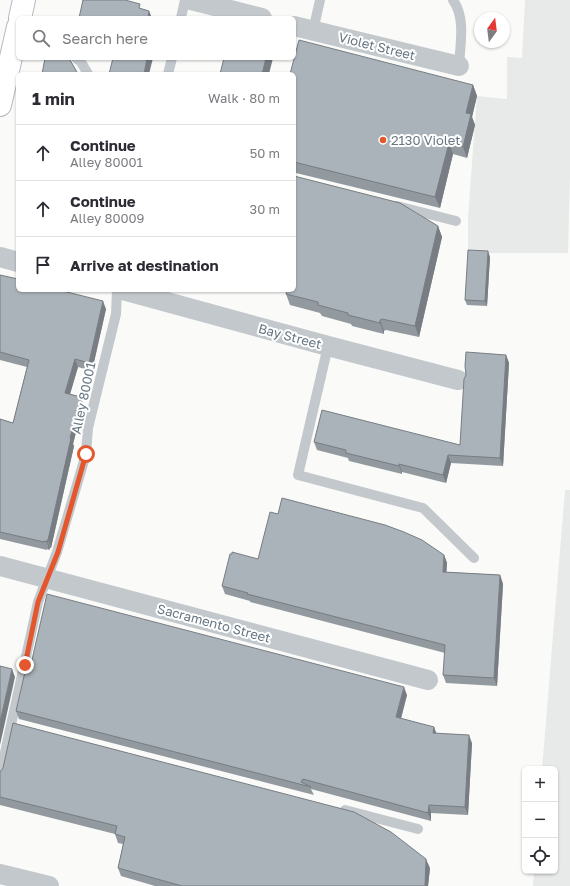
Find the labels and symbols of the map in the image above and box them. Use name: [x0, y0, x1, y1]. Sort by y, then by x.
north arrow: [474, 12, 510, 48]
street label: Violet Street: [337, 29, 417, 63]
place label: 2130 Violet: [391, 132, 461, 148]
marker: 2130 Violet: [378, 135, 388, 145]
street label: Bay Street: [257, 320, 323, 352]
street label: Alley 80001: [68, 361, 98, 435]
route start: [77, 445, 95, 463]
street label: Sacramento Street: [156, 600, 272, 646]
route end: [16, 656, 34, 674]

